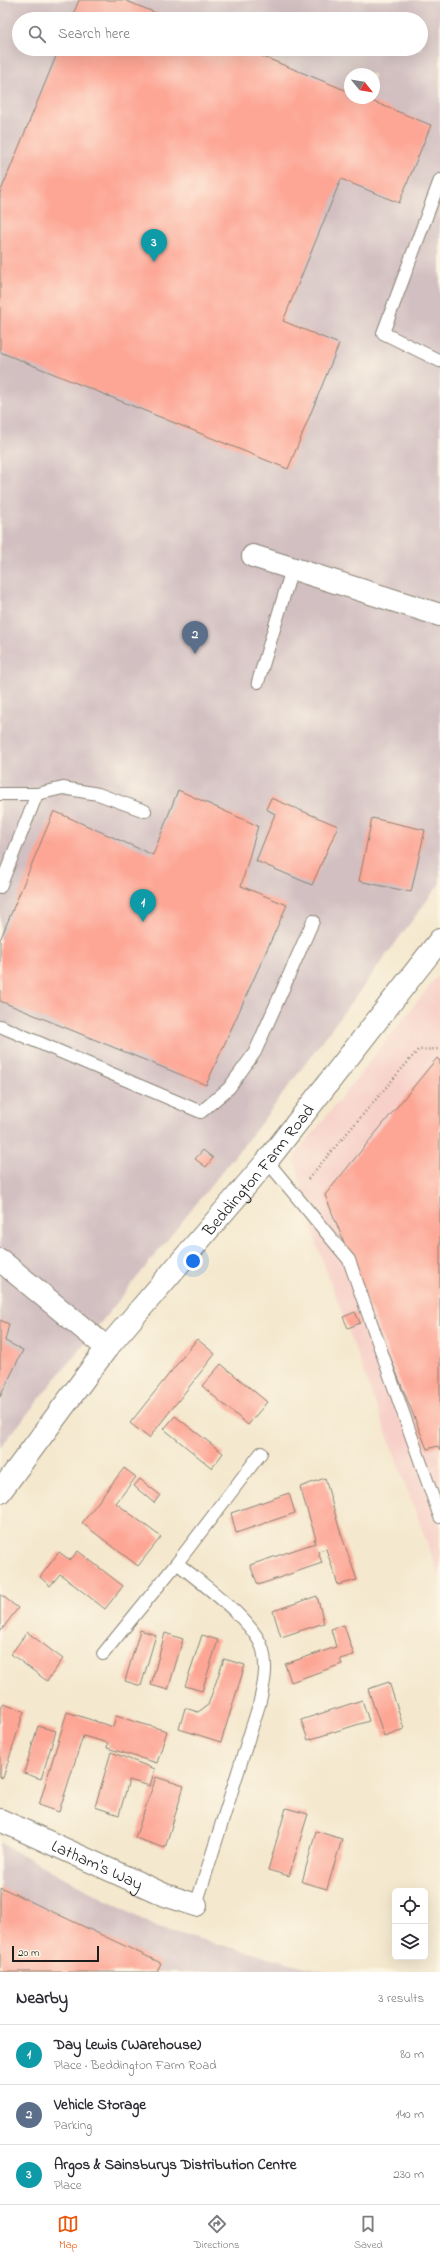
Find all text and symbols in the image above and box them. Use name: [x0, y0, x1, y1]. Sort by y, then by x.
search box: [12, 12, 428, 56]
icon: search: [26, 23, 48, 45]
text: Search here: [58, 23, 130, 45]
north arrow: [344, 68, 380, 104]
pin: 3: [141, 229, 167, 262]
pin: 2: [182, 621, 208, 654]
pin: 1: [130, 889, 156, 922]
street label: Beddington Farm Road: [196, 1099, 321, 1243]
your location: [183, 1251, 203, 1271]
street label: Latham's Way: [47, 1834, 147, 1898]
map controls: [392, 1888, 428, 1960]
button: locate: [392, 1888, 428, 1924]
button: layers: [392, 1924, 428, 1960]
scale bar: [12, 1944, 99, 1963]
text: 20 m: [18, 1945, 40, 1961]
text: Nearby: [16, 1986, 68, 2011]
text: 3 results: [378, 1989, 424, 2008]
text: Day Lewis (Warehouse): [54, 2034, 201, 2056]
text: 1: [27, 2045, 31, 2064]
text: 80 m: [400, 2045, 424, 2064]
text: Place · Beddington Farm Road: [54, 2056, 216, 2075]
text: Vehicle Storage: [54, 2094, 146, 2116]
text: 2: [26, 2105, 32, 2124]
text: 140 m: [396, 2105, 424, 2124]
text: Parking: [54, 2116, 92, 2135]
text: Argos & Sainsburys Distribution Centre: [54, 2154, 296, 2176]
text: 3: [26, 2165, 32, 2184]
text: 230 m: [393, 2165, 424, 2184]
text: Place: [54, 2176, 82, 2195]
tab: Map: [57, 2213, 79, 2253]
tab: Directions: [194, 2213, 240, 2253]
tab: Saved: [354, 2213, 383, 2253]

